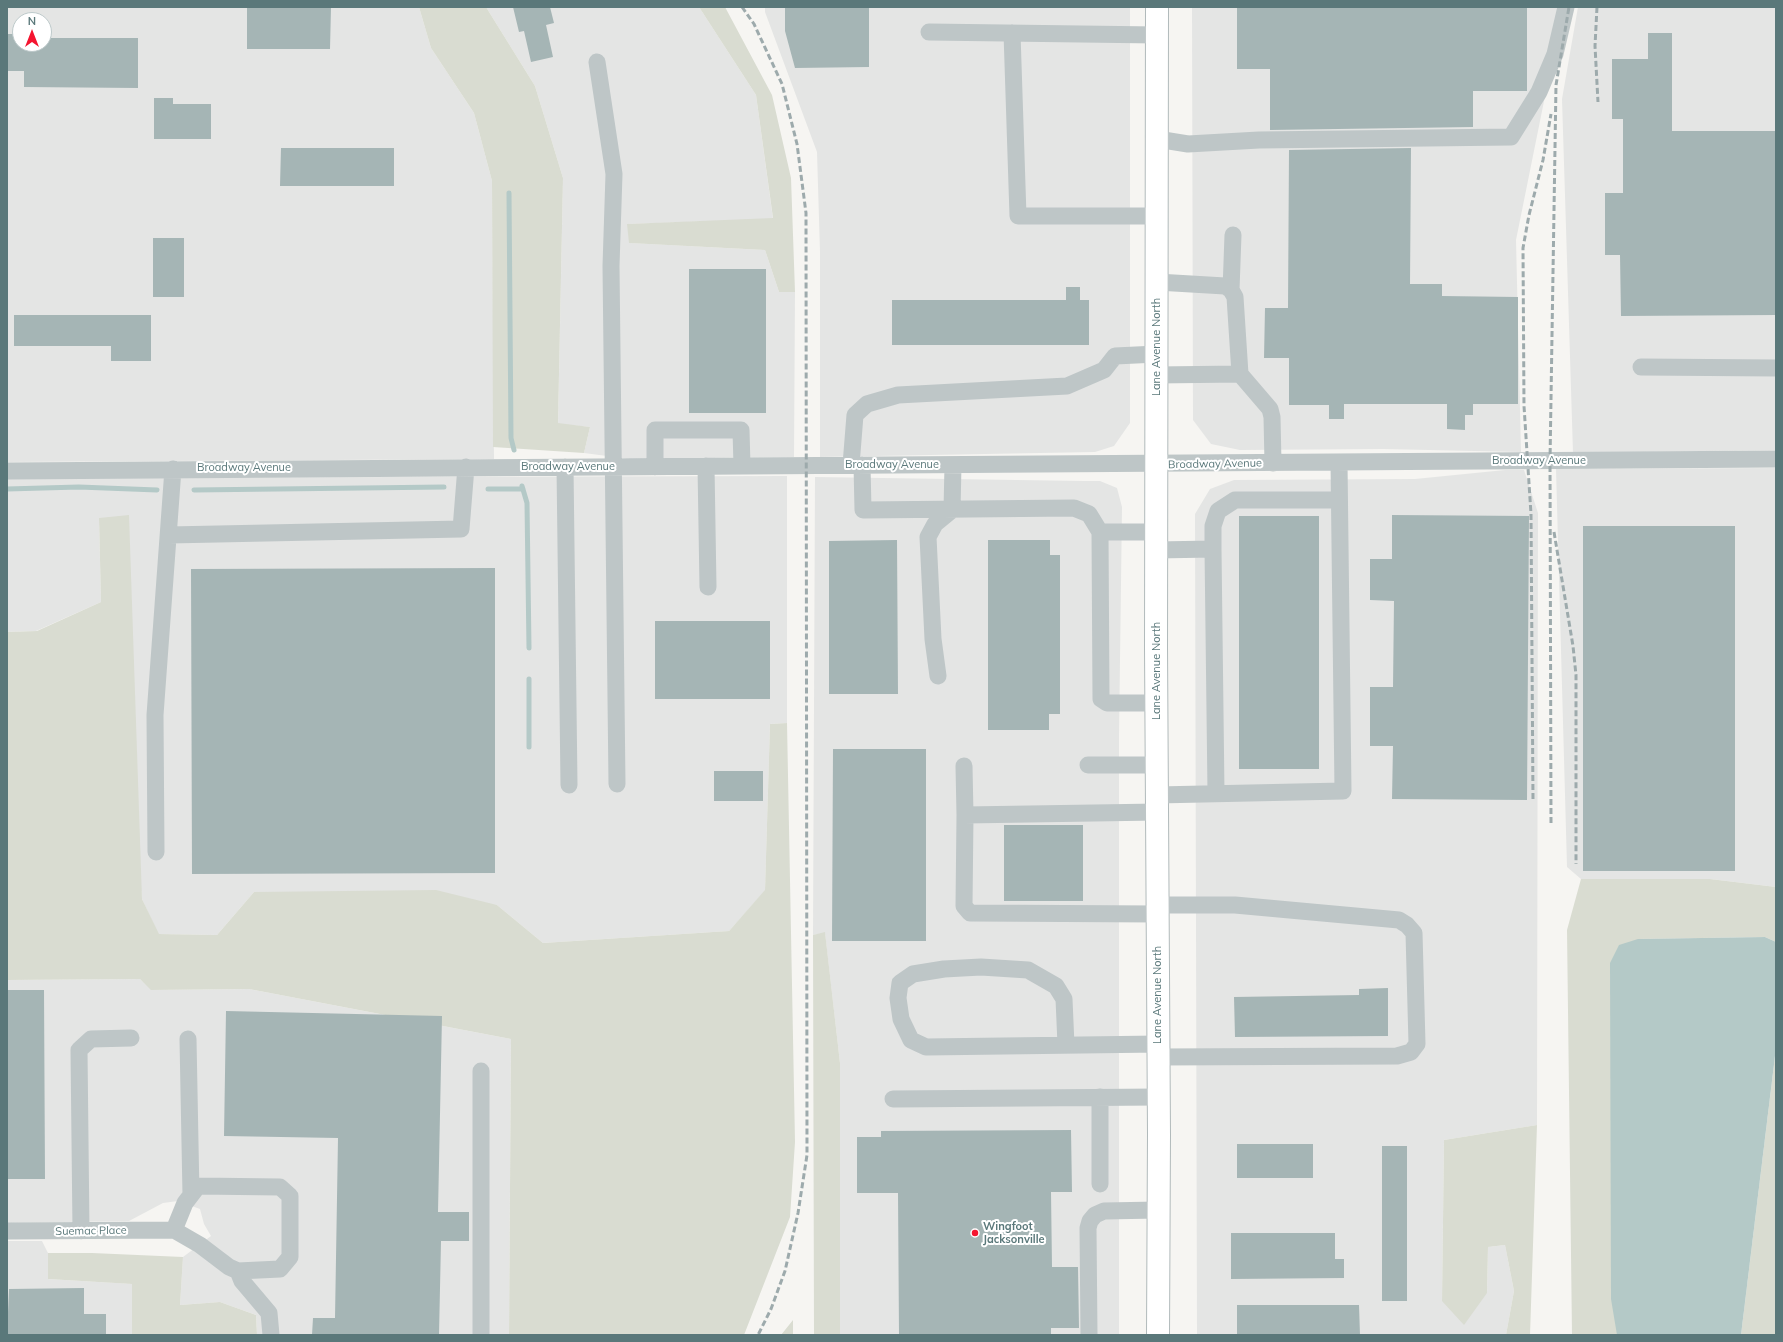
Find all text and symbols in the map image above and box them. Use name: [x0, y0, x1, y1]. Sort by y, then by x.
north arrow: [12, 12, 52, 52]
text: N: [28, 14, 36, 28]
street label: Lane Avenue North: [1150, 298, 1164, 396]
street label: Broadway Avenue: [1492, 454, 1586, 468]
street label: Broadway Avenue: [1168, 457, 1262, 471]
street label: Broadway Avenue: [845, 458, 939, 472]
street label: Broadway Avenue: [521, 460, 615, 474]
street label: Broadway Avenue: [197, 461, 291, 475]
street label: Lane Avenue North: [1150, 622, 1164, 720]
street label: Lane Avenue North: [1151, 946, 1165, 1044]
place label: Wingfoot Jacksonville: [983, 1220, 1045, 1246]
street label: Suemac Place: [55, 1224, 127, 1238]
marker: Wingfoot Jacksonville: [970, 1228, 980, 1238]

